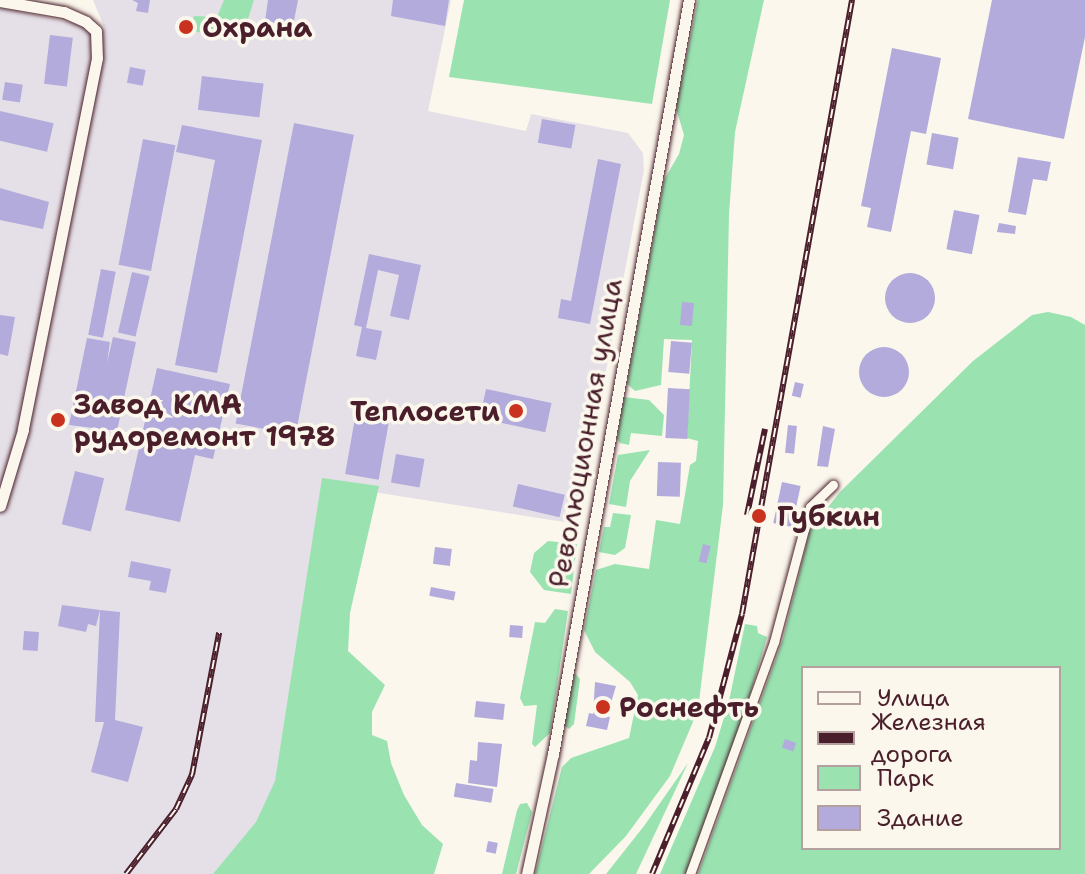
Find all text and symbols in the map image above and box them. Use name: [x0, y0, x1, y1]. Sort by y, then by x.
place label: Охрана: [202, 10, 312, 44]
marker: Охрана: [177, 18, 195, 36]
street label: Революционная улица: [541, 276, 629, 590]
place label: Завод КМА рудоремонт 1978: [74, 387, 335, 453]
place label: Теплосети: [350, 394, 500, 428]
marker: Теплосети: [507, 402, 525, 420]
marker: Завод КМА рудоремонт 1978: [49, 411, 67, 429]
place label: Губкин: [777, 499, 880, 533]
marker: Губкин: [748, 505, 770, 527]
legend: [801, 666, 1061, 850]
text: Улица: [877, 682, 950, 714]
place label: Роснефть: [619, 690, 759, 724]
marker: Роснефть: [594, 698, 612, 716]
text: Железная дорога: [871, 706, 986, 770]
text: Парк: [877, 762, 934, 794]
text: Здание: [877, 802, 964, 834]

